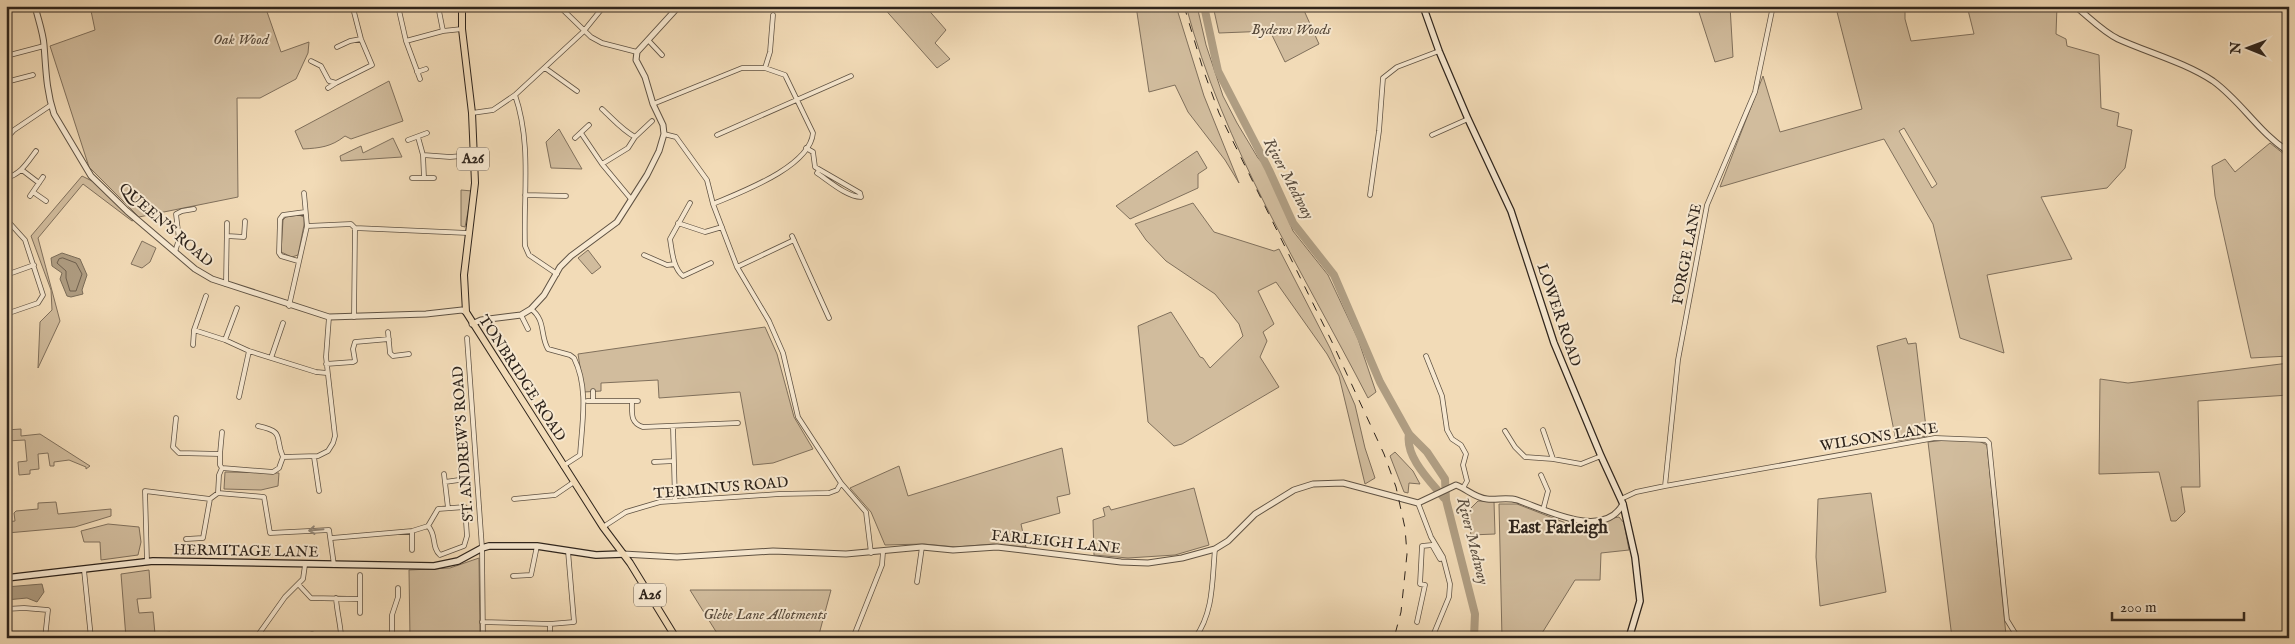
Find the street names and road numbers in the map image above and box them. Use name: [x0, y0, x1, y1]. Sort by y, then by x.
road number: A26: [457, 148, 489, 170]
street label: QUEEN'S ROAD: [115, 179, 217, 271]
street label: FORGE LANE: [1668, 202, 1706, 306]
street label: LOWER ROAD: [1532, 261, 1586, 369]
street label: TONBRIDGE ROAD: [474, 311, 570, 445]
street label: ST. ANDREW'S ROAD: [448, 365, 478, 523]
street label: WILSONS LANE: [1819, 418, 1939, 456]
street label: TERMINUS ROAD: [653, 473, 789, 503]
street label: FARLEIGH LANE: [990, 526, 1122, 558]
street label: HERMITAGE LANE: [173, 540, 319, 562]
road number: A26: [634, 584, 666, 606]

